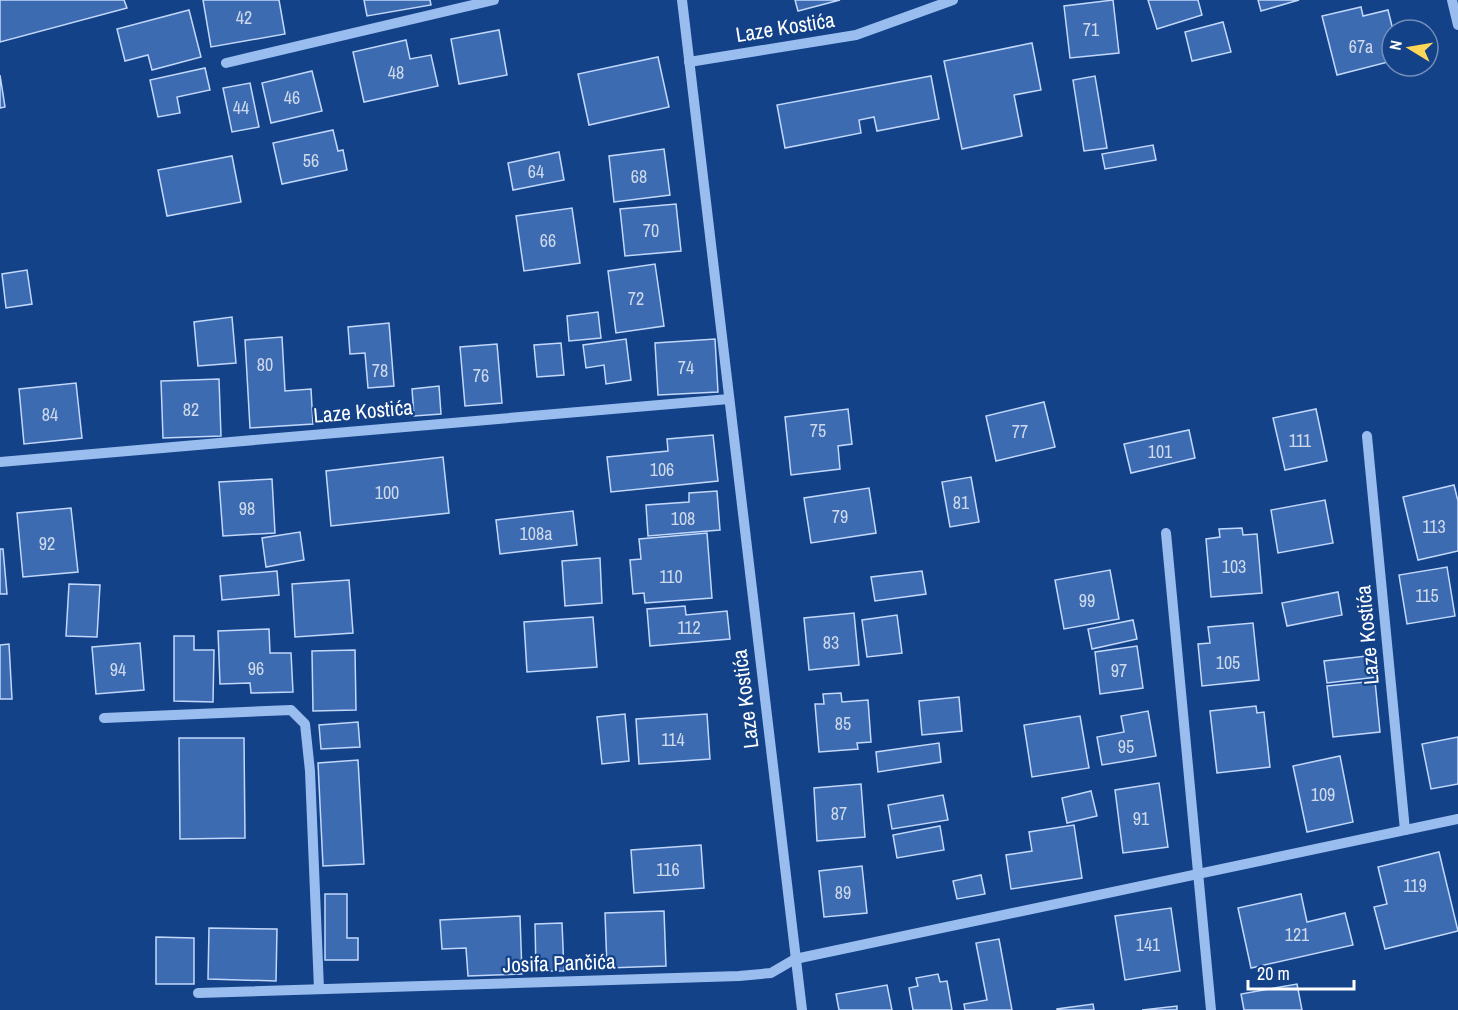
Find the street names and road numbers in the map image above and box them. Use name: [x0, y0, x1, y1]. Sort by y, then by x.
street label: Laze Kostića: [734, 5, 837, 49]
street label: Laze Kostića: [312, 392, 414, 430]
street label: Laze Kostića: [1348, 584, 1386, 686]
street label: Laze Kostića: [724, 647, 765, 750]
street label: Josifa Pančića: [502, 947, 616, 979]

